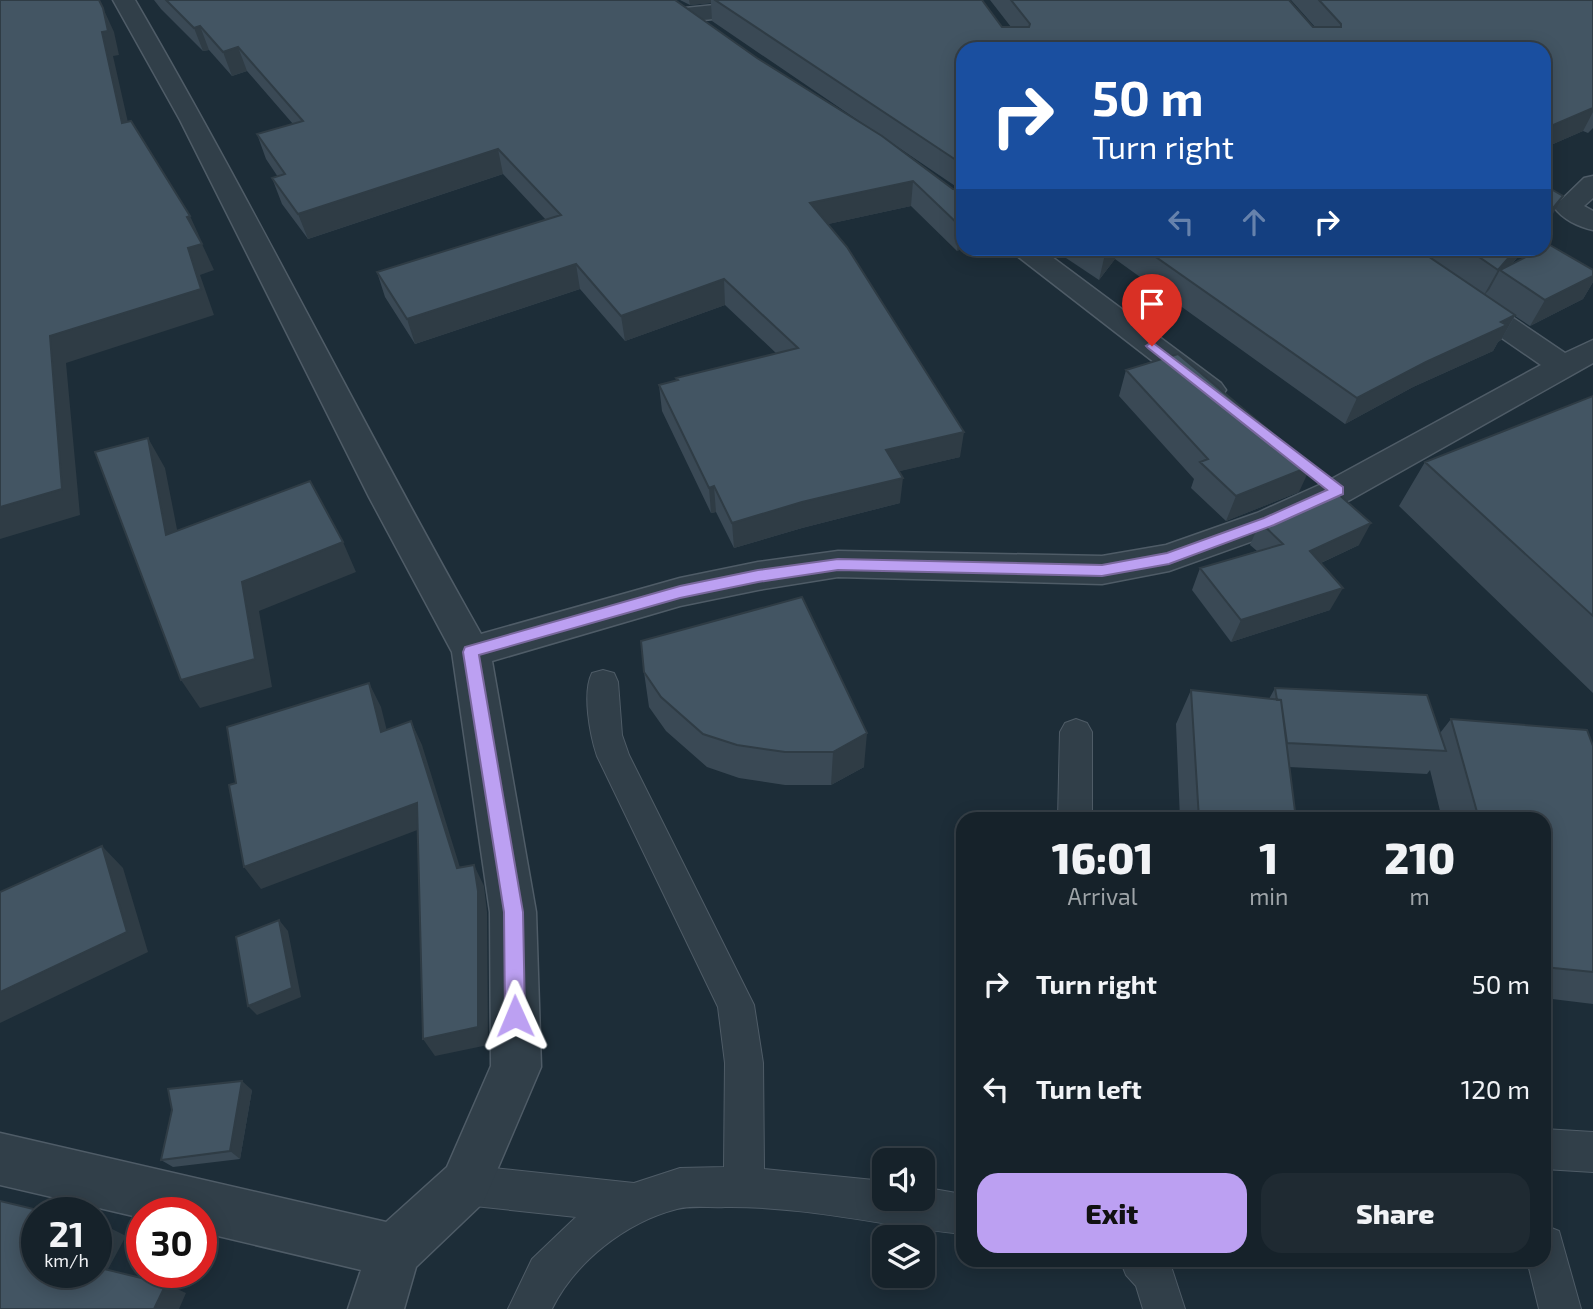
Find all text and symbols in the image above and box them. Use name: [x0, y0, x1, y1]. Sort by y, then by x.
text: 50 m: [1092, 67, 1204, 126]
icon: right: [977, 70, 1068, 161]
text: Turn right: [1092, 127, 1234, 165]
icon: left: [1162, 203, 1200, 241]
icon: ahead: [1235, 203, 1273, 241]
icon: right: [1308, 203, 1346, 241]
pin: [1122, 274, 1182, 346]
icon: arrive: [1133, 285, 1171, 323]
text: 16:01: [1052, 832, 1153, 882]
text: 1: [1259, 832, 1278, 882]
text: 210: [1384, 832, 1455, 882]
text: Arrival: [1068, 882, 1138, 910]
text: min: [1249, 882, 1288, 910]
text: m: [1410, 882, 1430, 910]
icon: right: [977, 965, 1015, 1003]
text: Turn right: [1036, 968, 1157, 999]
text: 50 m: [1472, 968, 1530, 999]
position arrow: [478, 979, 552, 1053]
icon: left: [977, 1070, 1015, 1108]
text: Turn left: [1036, 1073, 1142, 1104]
text: 120 m: [1461, 1073, 1530, 1104]
map controls: [872, 1148, 935, 1288]
button: sound: [872, 1148, 935, 1211]
button: Exit: [977, 1173, 1247, 1253]
button: Share: [1261, 1173, 1530, 1253]
speed limit sign: 30: [126, 1197, 217, 1288]
text: 21: [49, 1212, 84, 1254]
button: layers: [872, 1225, 935, 1288]
text: km/h: [44, 1249, 89, 1271]

